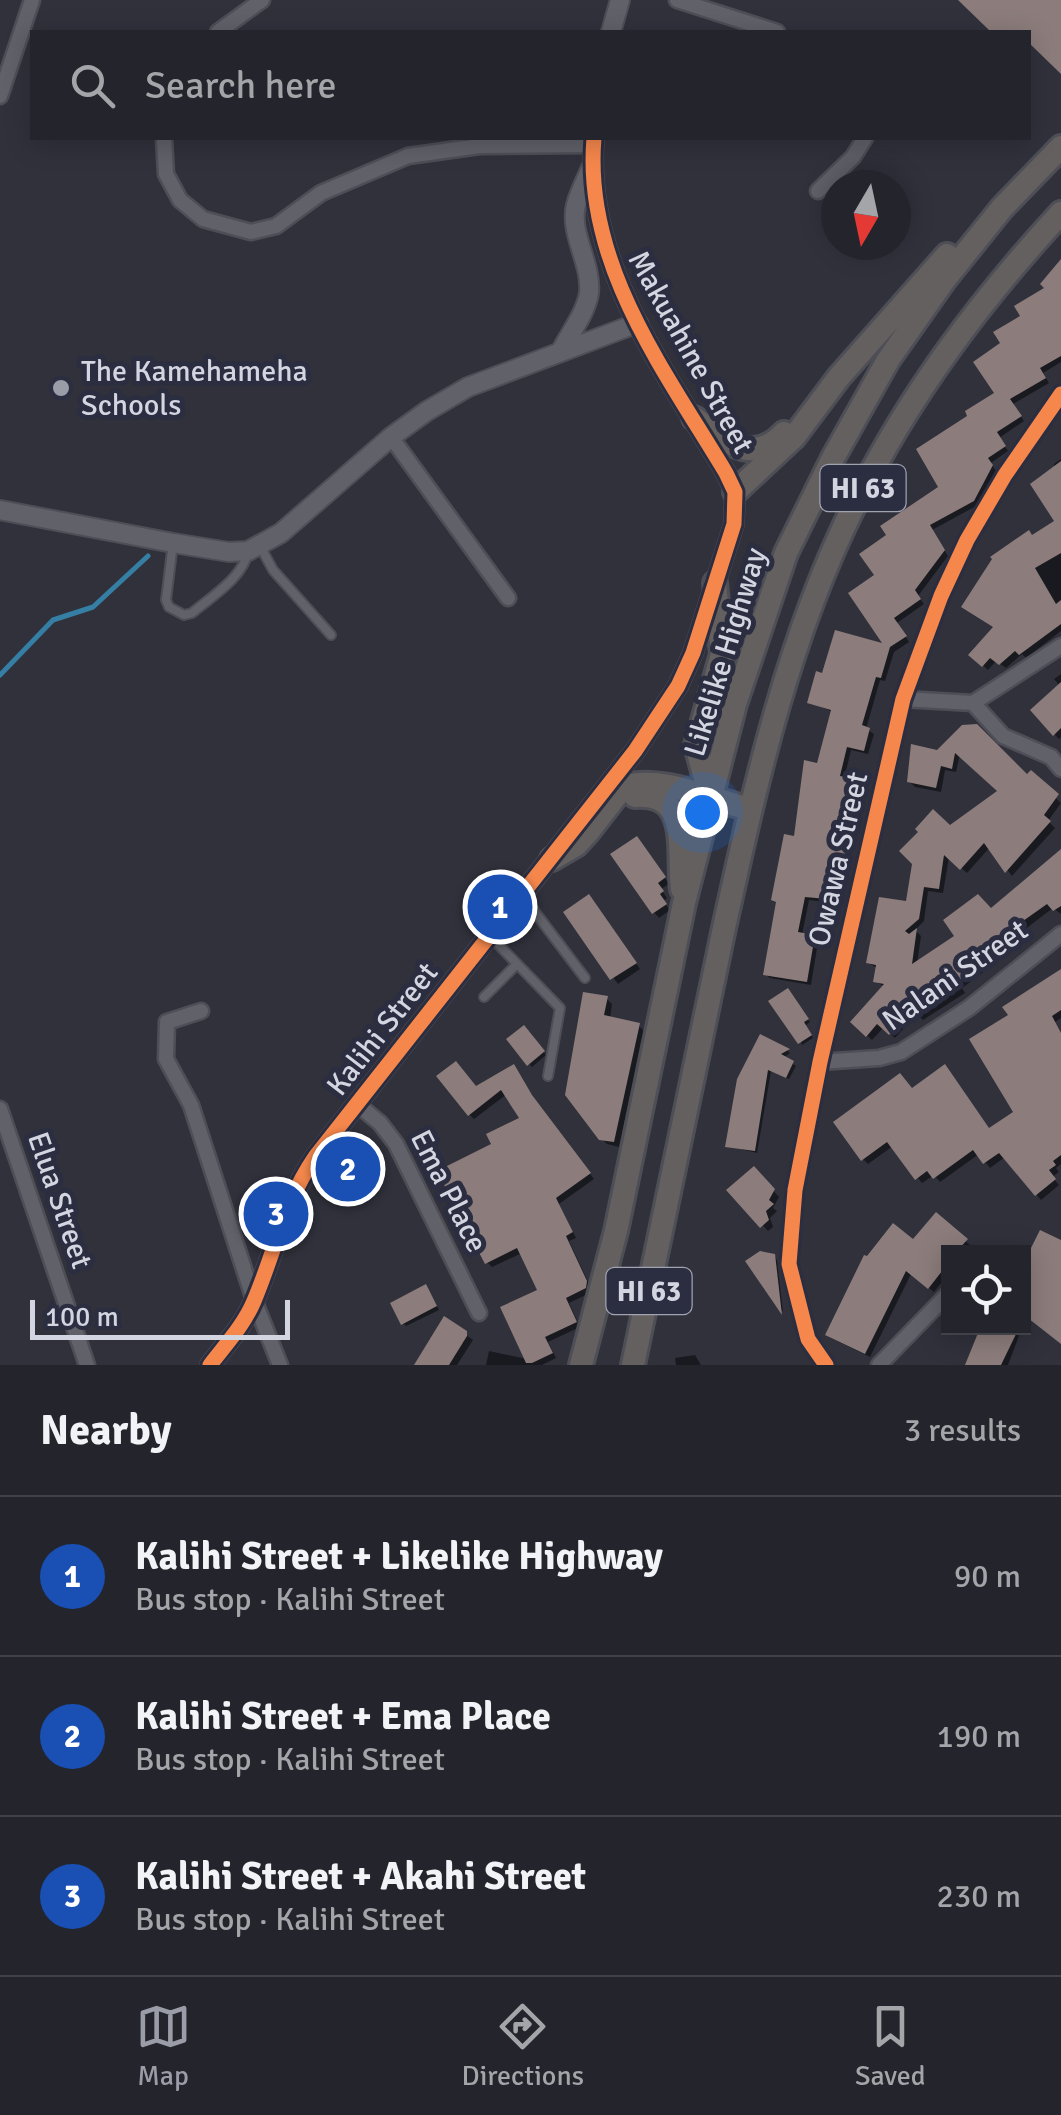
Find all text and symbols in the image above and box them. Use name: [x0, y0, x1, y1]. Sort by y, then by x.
search box: [30, 30, 1031, 140]
icon: search: [65, 58, 120, 113]
text: Search here: [145, 62, 337, 109]
north arrow: [821, 170, 911, 260]
street label: Makuahine Street: [620, 244, 762, 460]
place label: The Kamehameha Schools: [81, 353, 308, 424]
marker: The Kamehameha Schools: [50, 377, 72, 399]
road number: HI 63: [820, 465, 906, 511]
street label: Likelike Highway: [676, 544, 775, 761]
street label: Owawa Street: [801, 769, 876, 950]
your location: [677, 787, 728, 838]
pin: 1: [468, 870, 532, 944]
street label: Nalani Street: [875, 912, 1035, 1039]
street label: Kalihi Street: [319, 955, 446, 1103]
street label: Ema Place: [402, 1124, 495, 1259]
street label: Elua Street: [19, 1127, 100, 1273]
pin: 2: [316, 1132, 380, 1206]
pin: 3: [244, 1176, 308, 1252]
map controls: [941, 1245, 1031, 1335]
button: locate: [941, 1245, 1031, 1335]
road number: HI 63: [606, 1268, 692, 1314]
scale bar: [30, 1295, 290, 1340]
text: 100 m: [45, 1300, 119, 1334]
text: Nearby: [40, 1405, 172, 1456]
text: 3 results: [904, 1411, 1021, 1450]
text: Kalihi Street + Likelike Highway: [135, 1533, 663, 1580]
text: 1: [64, 1557, 81, 1596]
text: 90 m: [954, 1557, 1021, 1596]
text: Bus stop · Kalihi Street: [135, 1580, 445, 1619]
text: Kalihi Street + Ema Place: [135, 1693, 551, 1740]
text: 2: [64, 1717, 81, 1756]
text: 190 m: [937, 1717, 1021, 1756]
text: Bus stop · Kalihi Street: [135, 1740, 445, 1779]
text: Kalihi Street + Akahi Street: [135, 1853, 586, 1900]
text: 3: [64, 1877, 81, 1916]
text: 230 m: [937, 1877, 1021, 1916]
text: Bus stop · Kalihi Street: [135, 1900, 445, 1939]
tab: Map: [136, 1999, 191, 2093]
tab: Directions: [462, 1999, 584, 2093]
tab: Saved: [855, 1999, 925, 2093]

